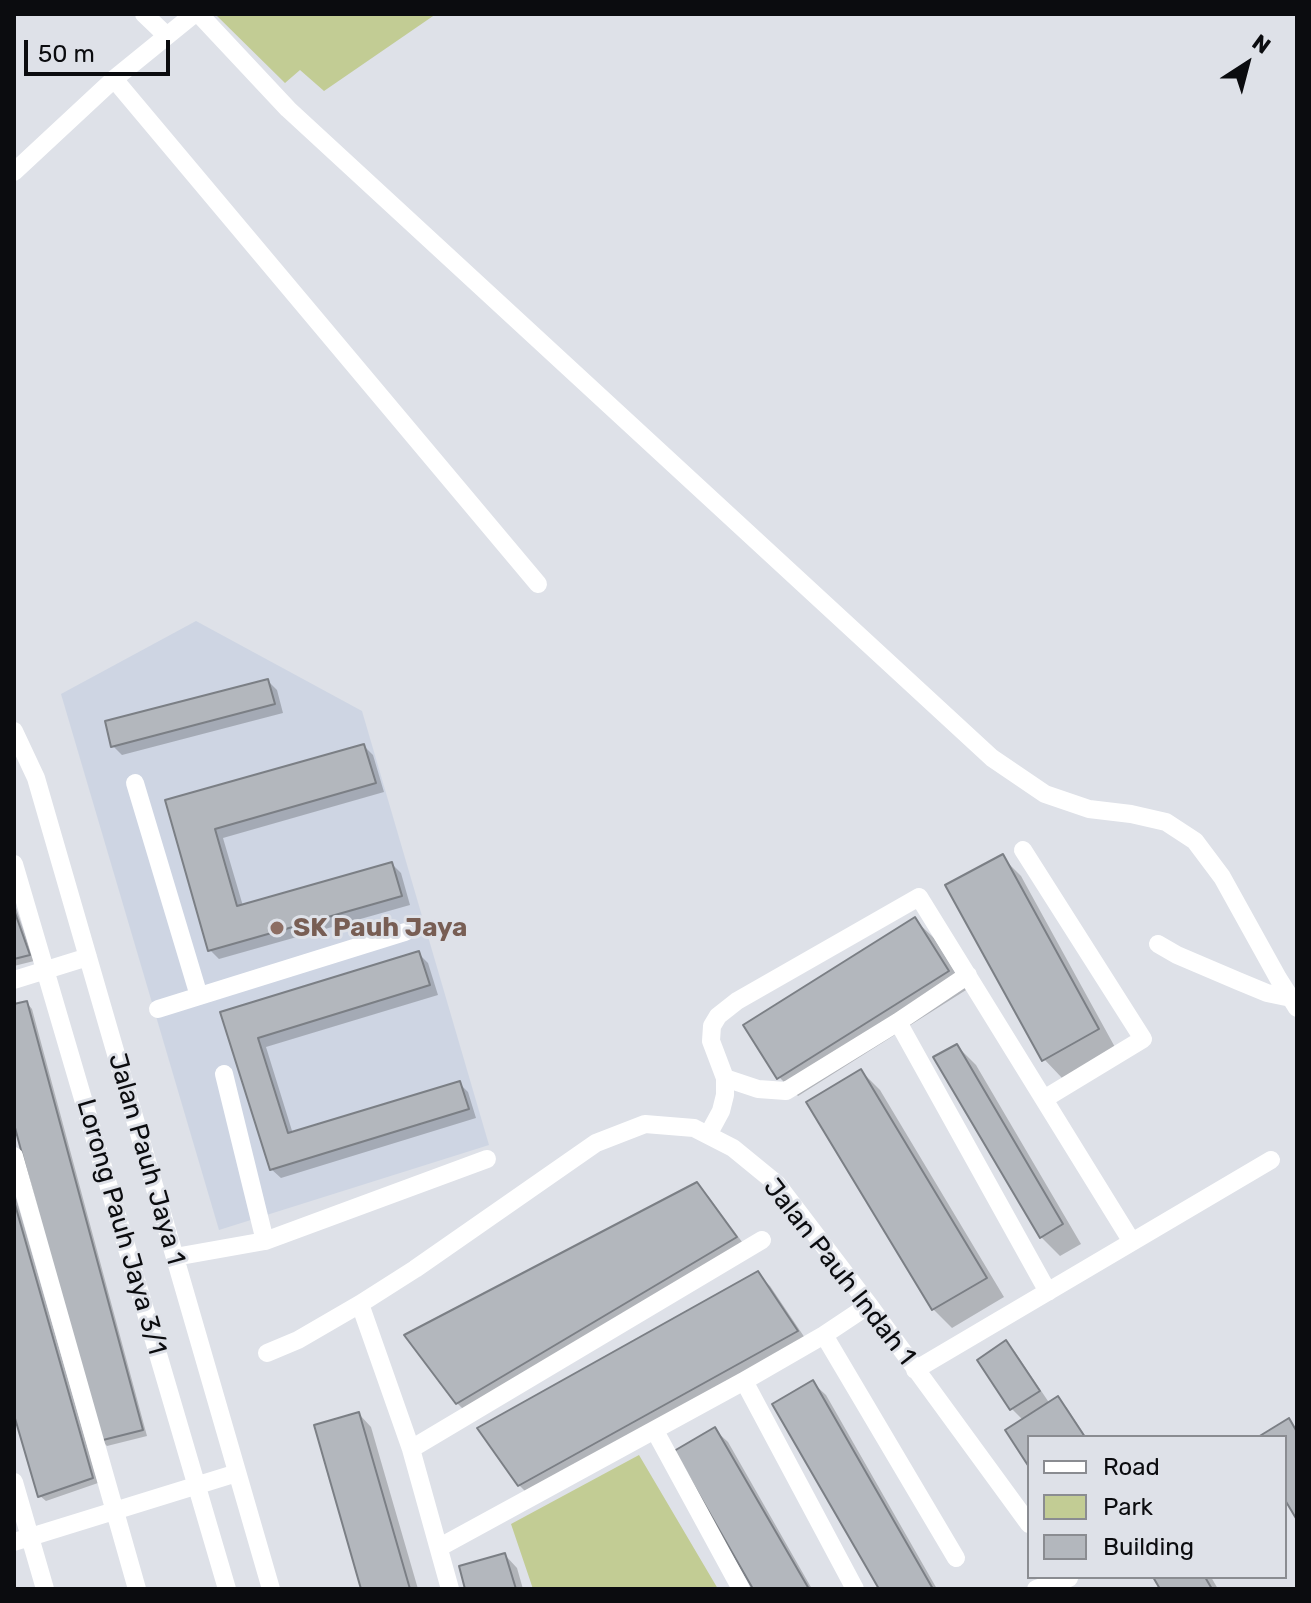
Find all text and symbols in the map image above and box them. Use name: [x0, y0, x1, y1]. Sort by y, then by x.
scale bar: [28, 24, 174, 74]
north arrow: [1207, 24, 1287, 104]
text: N: [1247, 29, 1276, 60]
text: 50 m: [38, 40, 95, 68]
place label: SK Pauh Jaya: [293, 912, 467, 944]
marker: SK Pauh Jaya: [268, 919, 286, 937]
street label: Jalan Pauh Jaya 1: [101, 1050, 191, 1268]
street label: Lorong Pauh Jaya 3/1: [70, 1096, 172, 1358]
street label: Jalan Pauh Indah 1: [756, 1172, 922, 1372]
legend: [1027, 1435, 1287, 1579]
text: Road: [1103, 1453, 1160, 1481]
text: Park: [1103, 1493, 1153, 1521]
text: Building: [1103, 1533, 1194, 1561]

